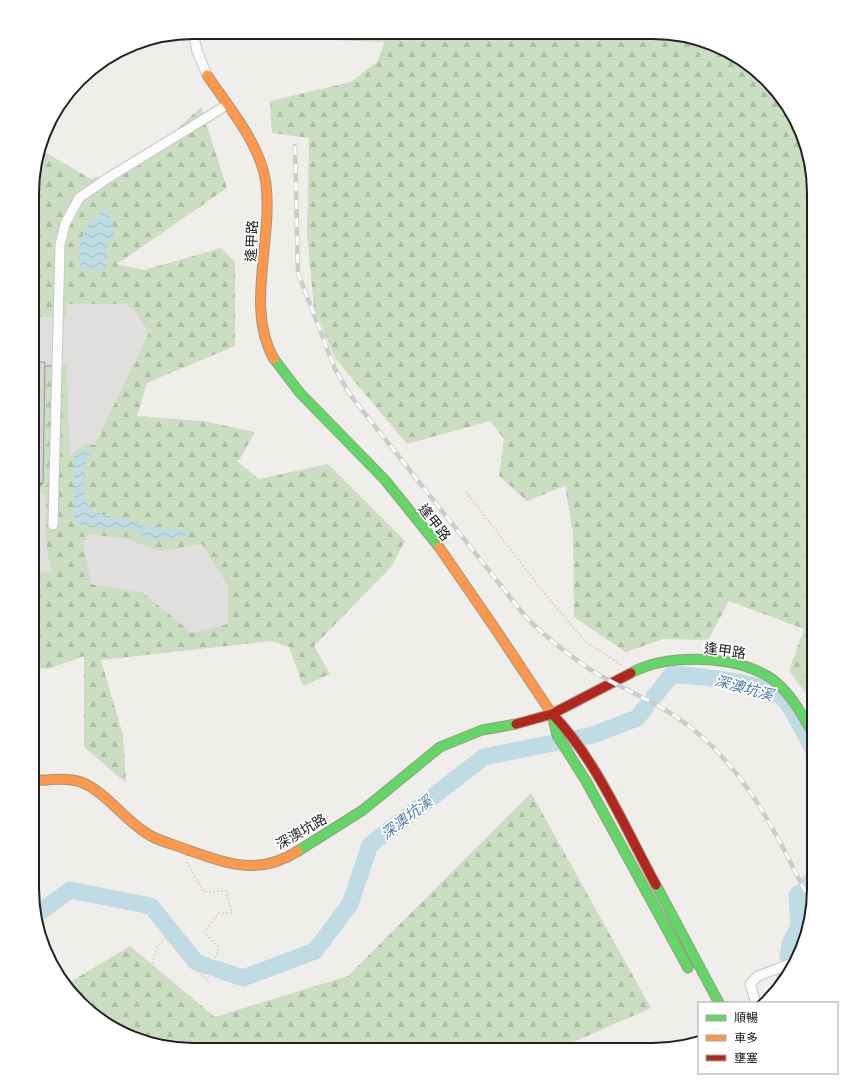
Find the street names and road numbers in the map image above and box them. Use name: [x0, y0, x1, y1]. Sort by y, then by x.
street label: 逢甲路: [240, 220, 262, 262]
street label: 逢甲路: [415, 500, 455, 544]
street label: 逢甲路: [703, 638, 747, 662]
street label: 深澳坑路: [272, 809, 330, 853]

